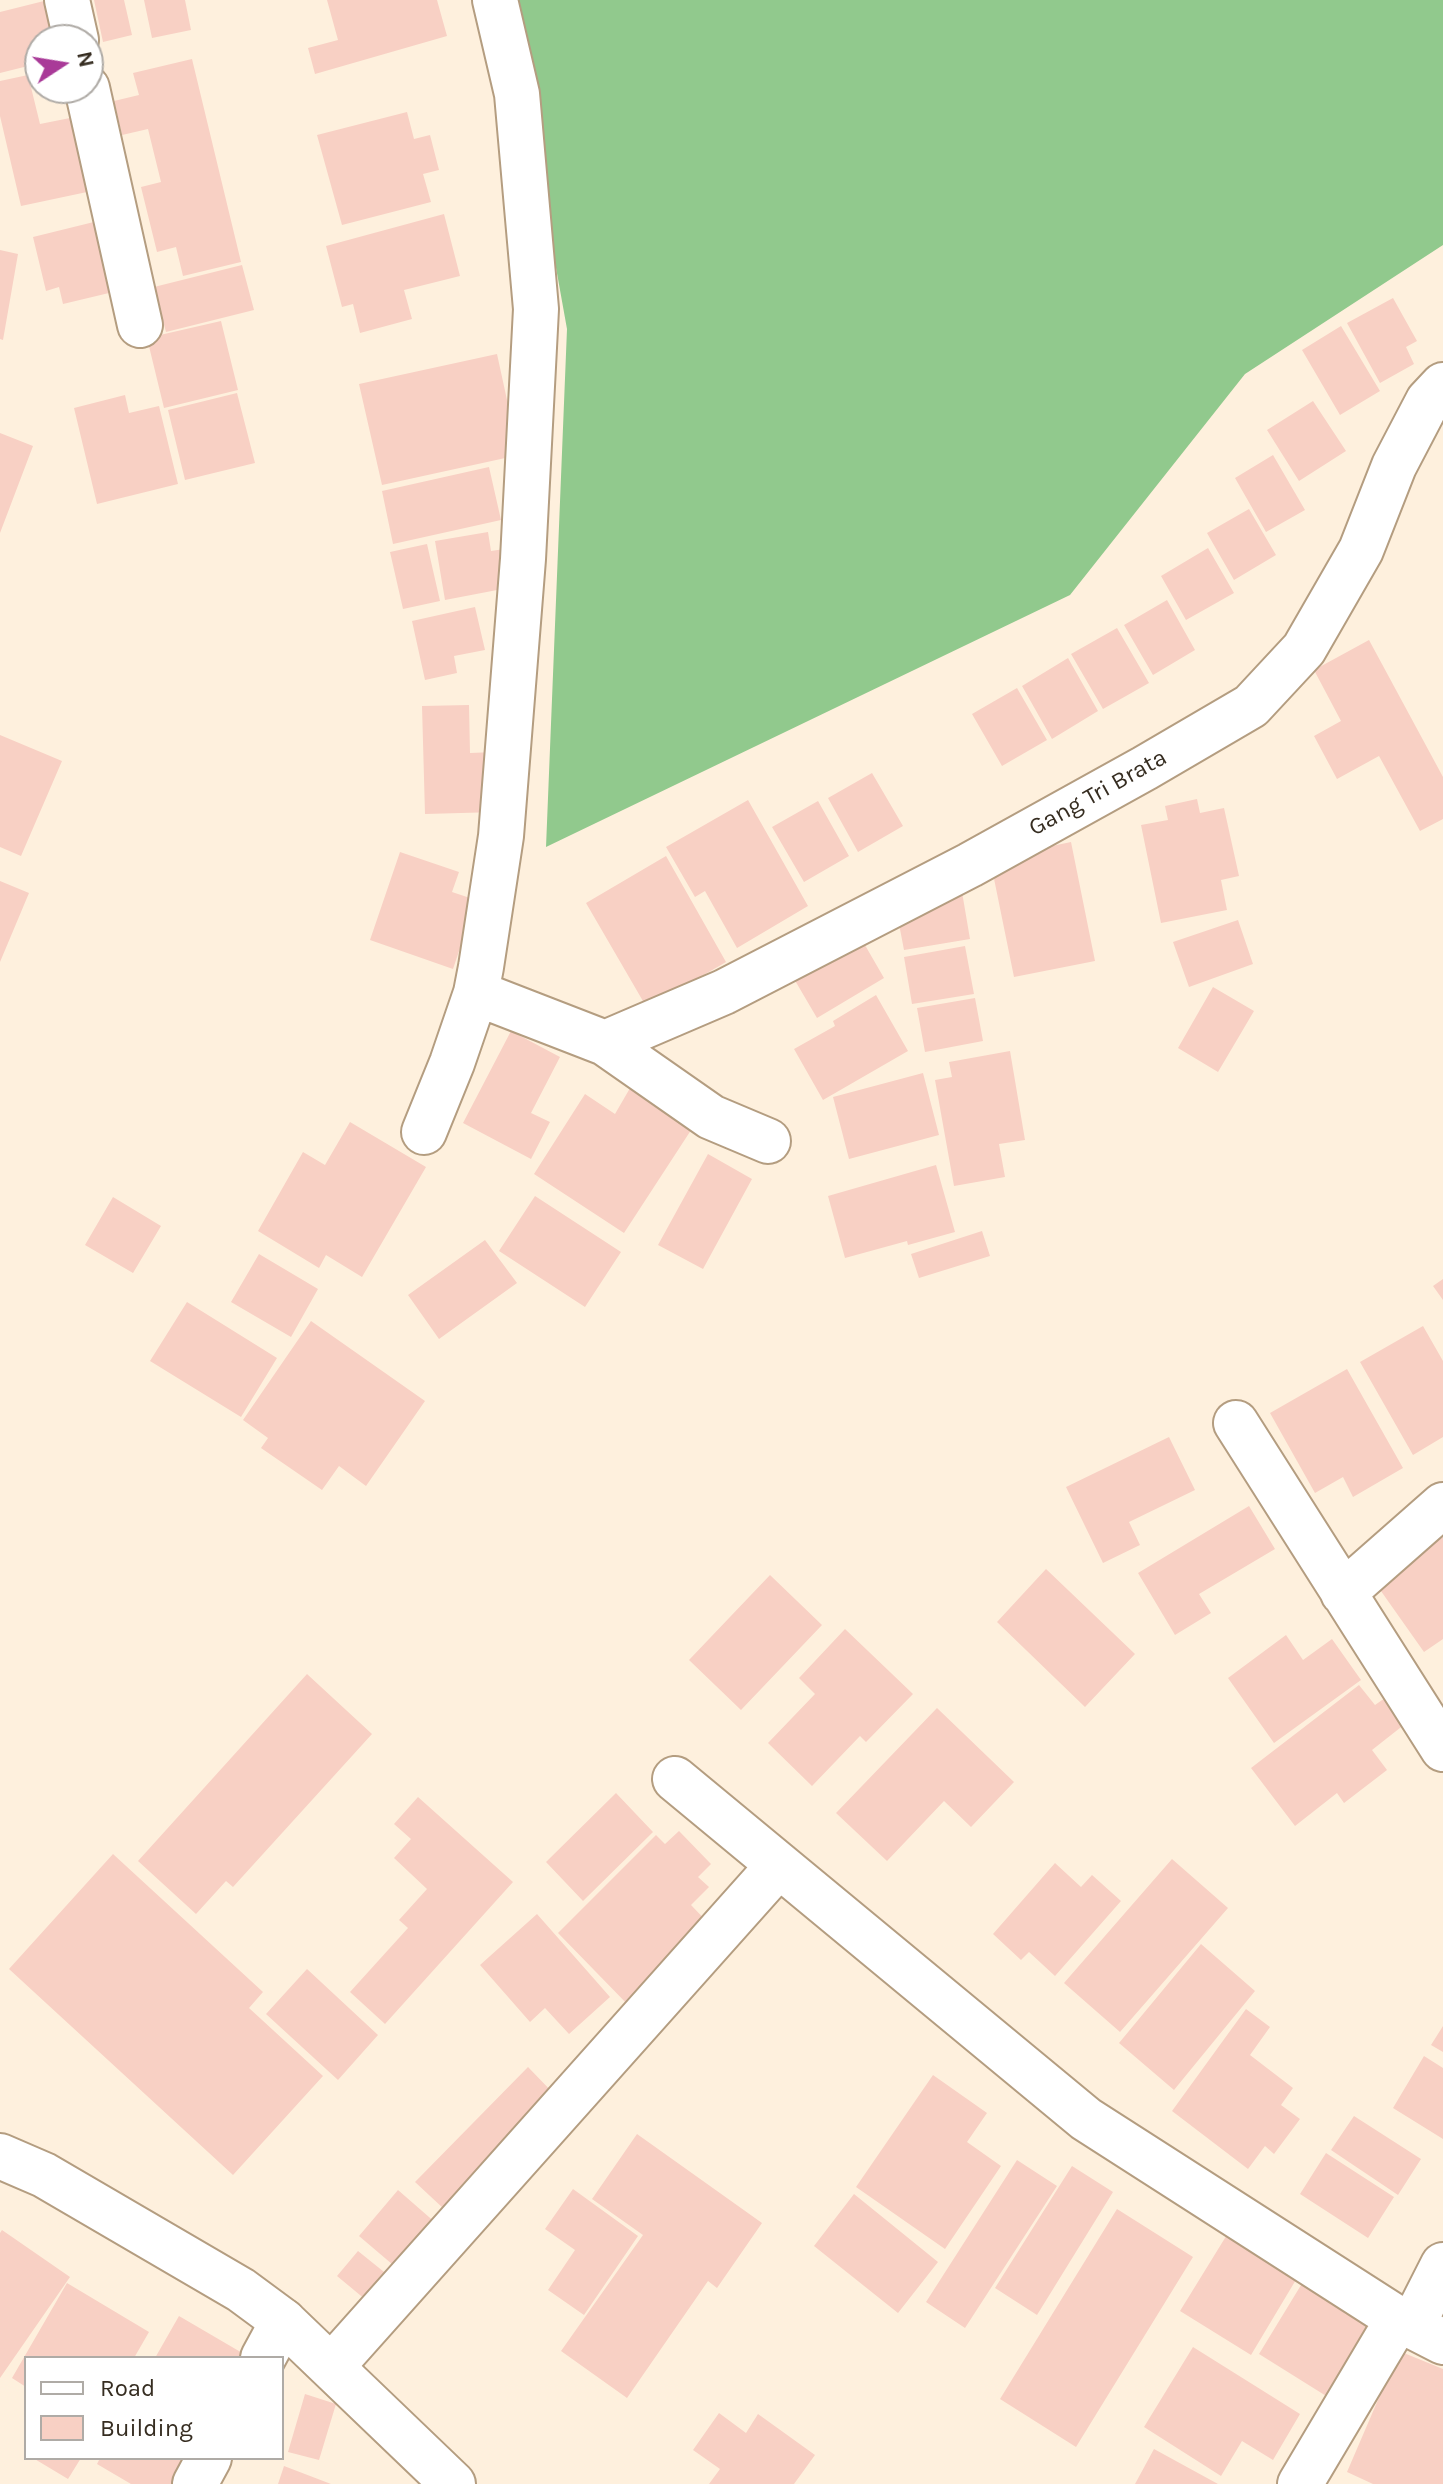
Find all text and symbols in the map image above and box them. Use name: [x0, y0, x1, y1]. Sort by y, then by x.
north arrow: [24, 24, 104, 104]
text: N: [71, 49, 100, 70]
street label: Gang Tri Brata: [1024, 743, 1172, 843]
legend: [24, 2356, 284, 2460]
text: Road: [100, 2374, 155, 2402]
text: Building: [100, 2414, 193, 2442]

